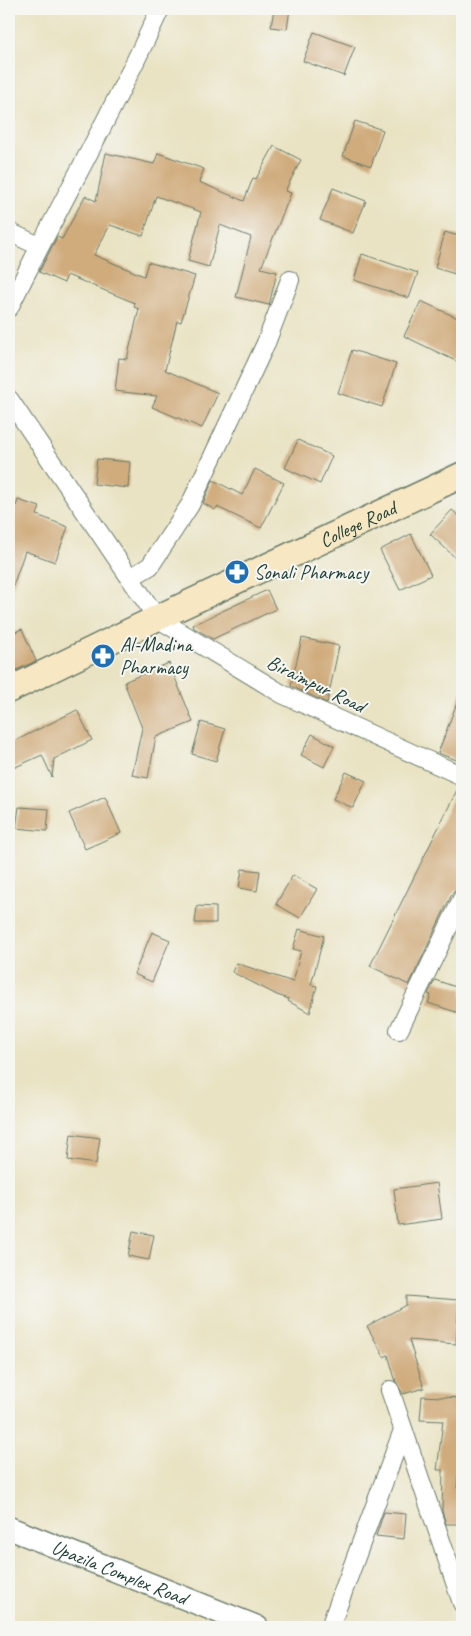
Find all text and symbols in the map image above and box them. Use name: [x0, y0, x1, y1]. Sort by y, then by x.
street label: College Road: [315, 494, 403, 553]
pharmacy icon: Sonali Pharmacy: [224, 559, 250, 585]
place label: Sonali Pharmacy: [254, 560, 371, 585]
place label: Al-Madina Pharmacy: [120, 632, 194, 680]
pharmacy icon: Al-Madina Pharmacy: [90, 643, 116, 669]
street label: Biraimpur Road: [263, 649, 372, 720]
street label: Upazila Complex Road: [48, 1534, 194, 1612]

